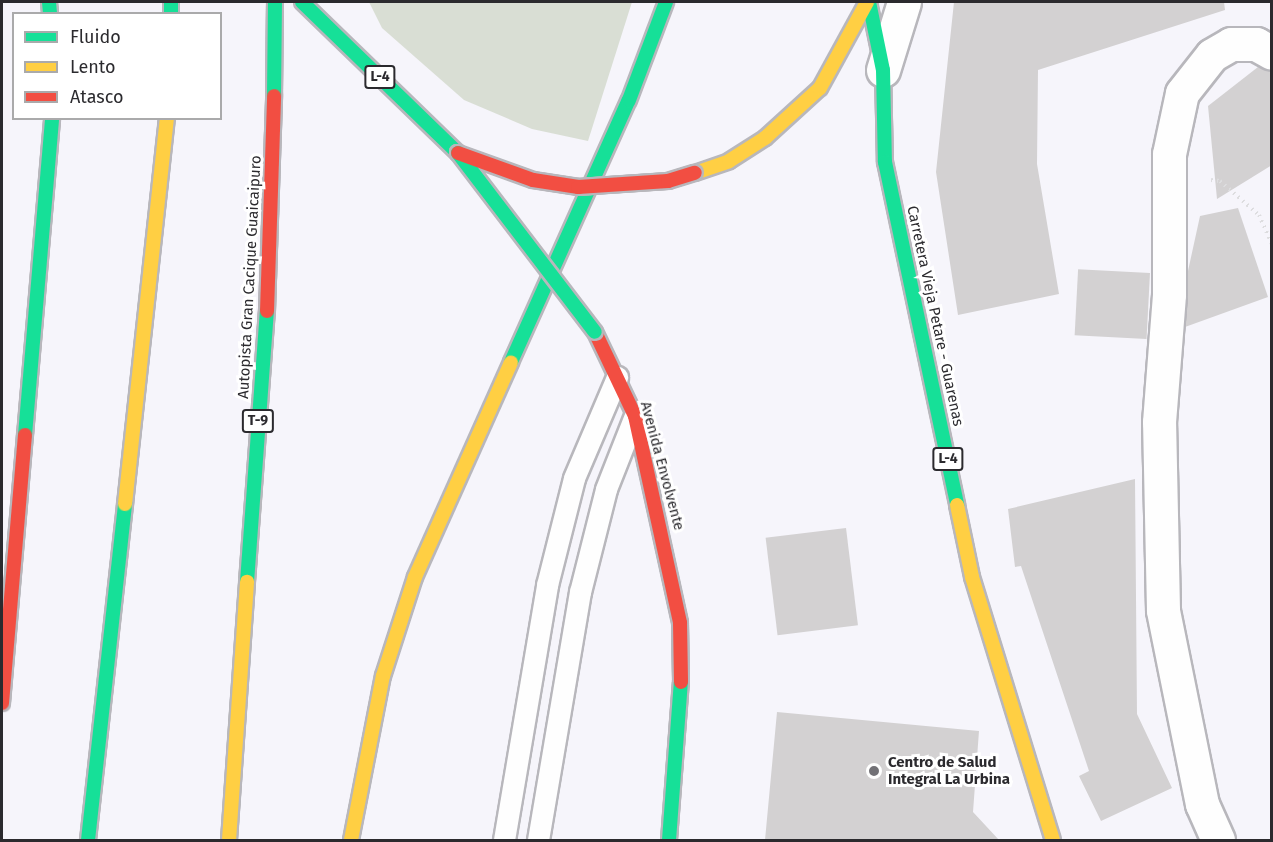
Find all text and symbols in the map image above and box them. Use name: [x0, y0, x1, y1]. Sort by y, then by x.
legend: [12, 12, 222, 120]
text: Fluido: [70, 26, 121, 48]
text: Lento: [70, 56, 116, 78]
road number: L-4: [364, 66, 397, 88]
text: Atasco: [70, 86, 123, 108]
street label: Autopista Gran Cacique Guaicaipuro: [235, 155, 265, 399]
street label: Carretera Vieja Petare - Guarenas: [903, 204, 967, 428]
street label: Avenida Envolvente: [636, 400, 688, 532]
road number: T-9: [242, 410, 274, 432]
road number: L-4: [932, 448, 964, 470]
place label: Centro de Salud Integral La Urbina: [888, 753, 1010, 788]
marker: Centro de Salud Integral La Urbina: [865, 762, 883, 780]

